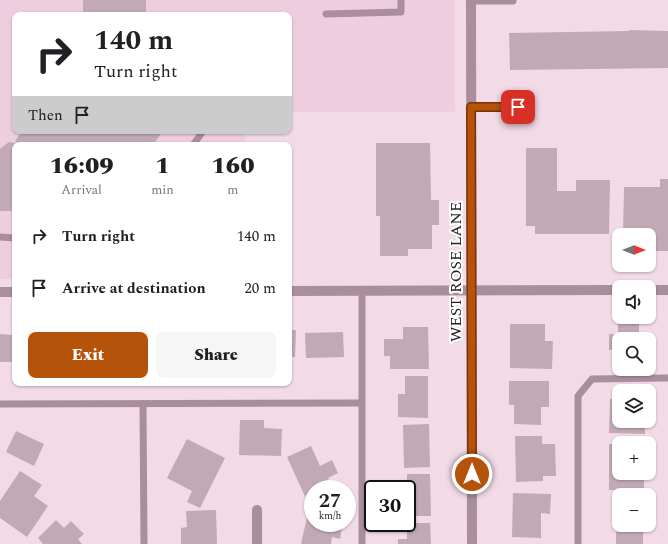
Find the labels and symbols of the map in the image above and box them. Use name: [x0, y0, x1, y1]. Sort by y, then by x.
pin: [501, 90, 535, 124]
street label: WEST ROSE LANE: [444, 202, 468, 342]
north arrow: [612, 228, 656, 272]
position arrow: [451, 453, 493, 495]
speed limit sign: 30: [364, 480, 416, 532]

